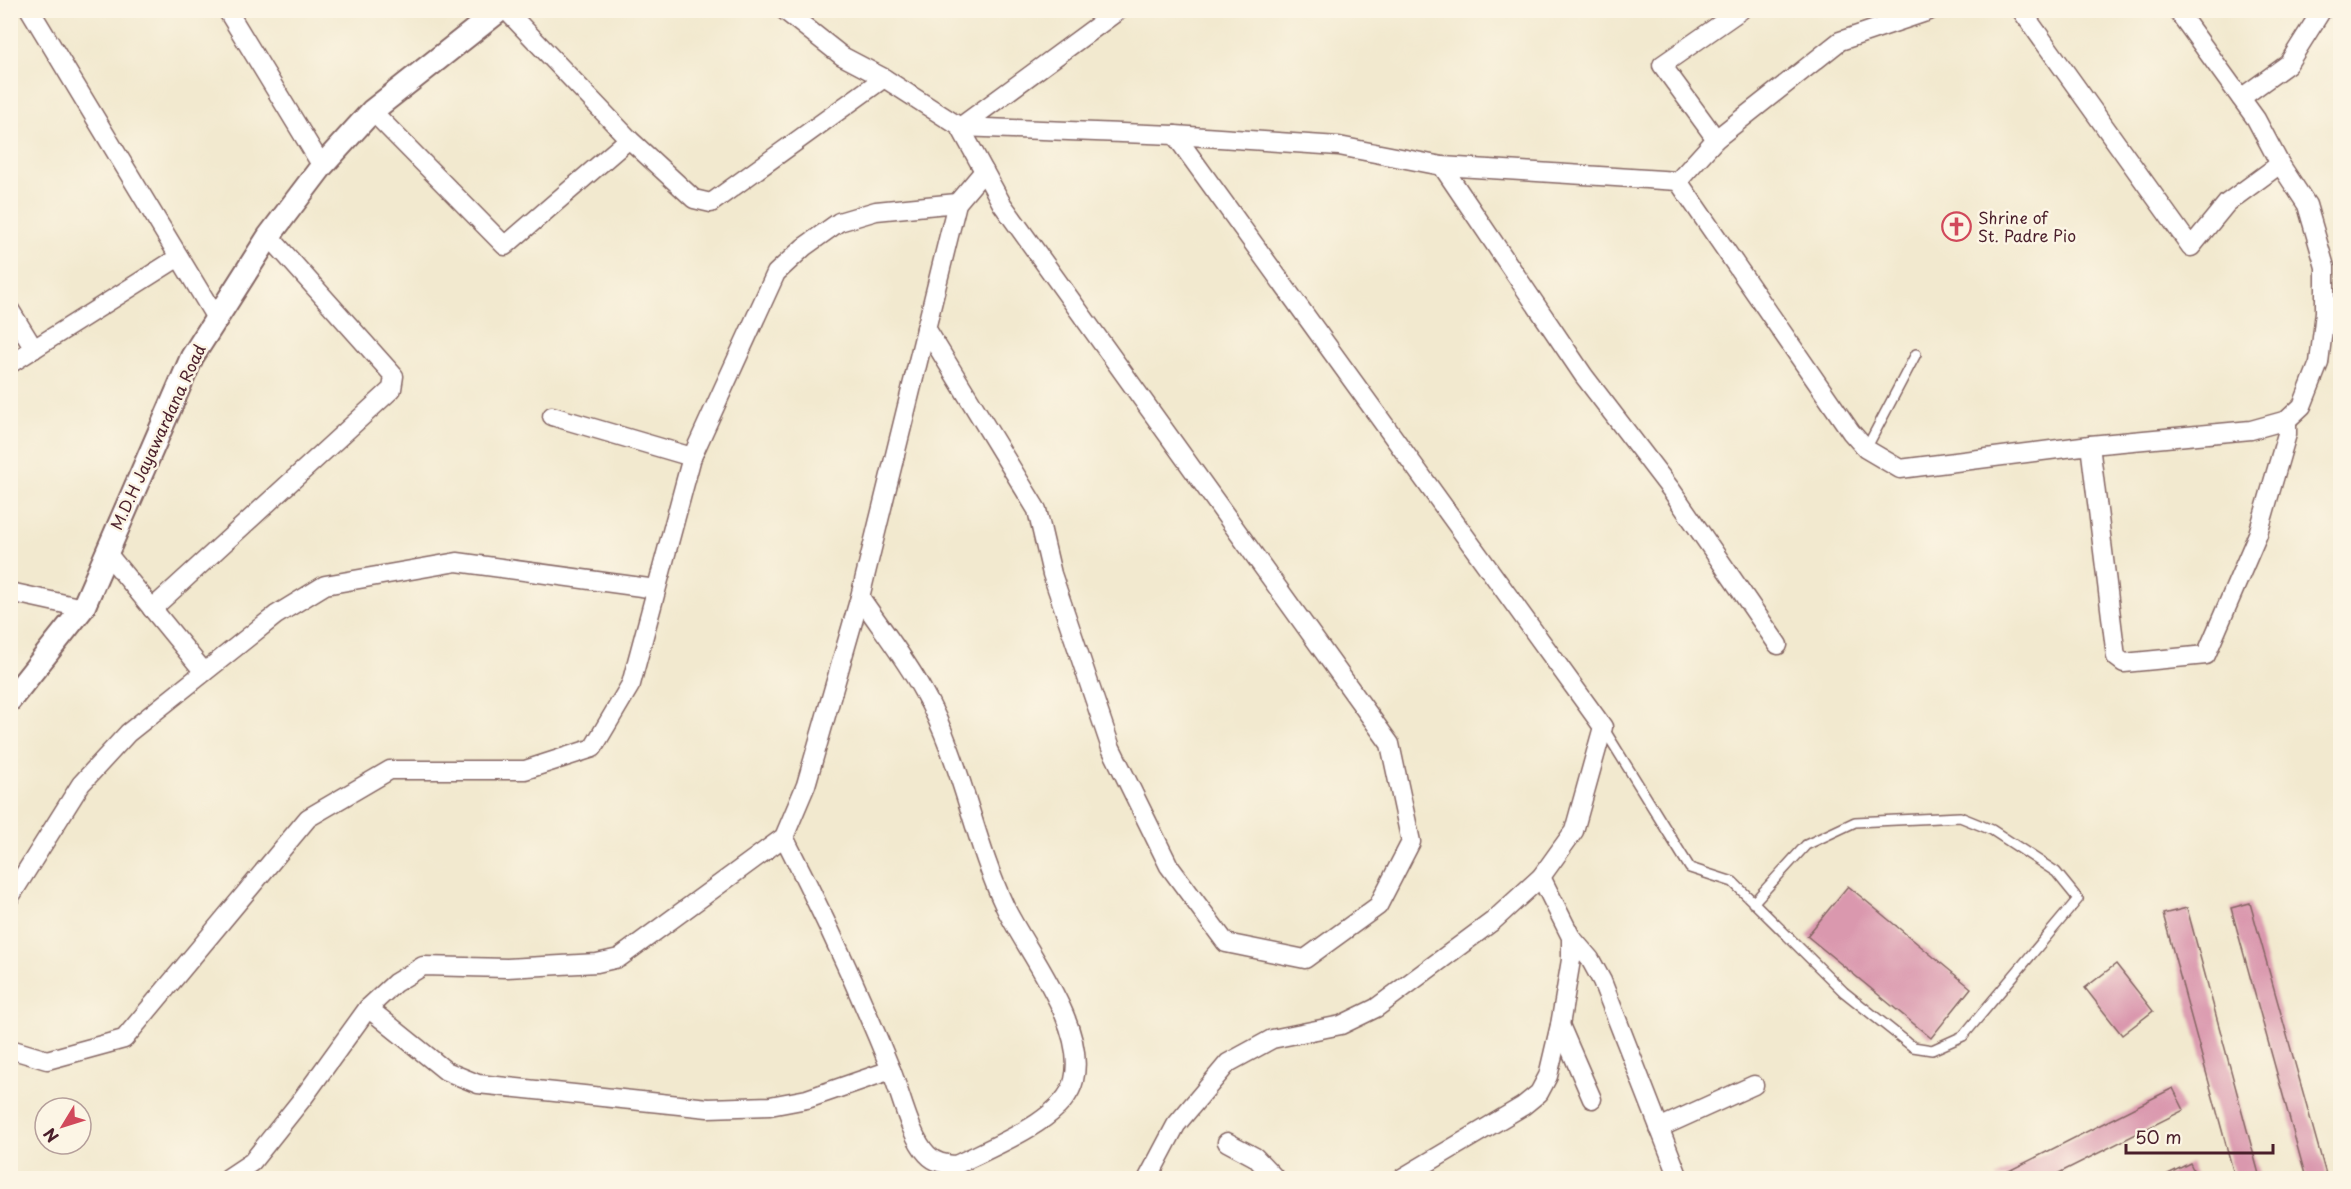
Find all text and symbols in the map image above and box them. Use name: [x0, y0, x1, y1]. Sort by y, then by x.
place label: Shrine of St. Padre Pio: [1978, 205, 2076, 247]
church icon: Shrine of St. Padre Pio: [1941, 211, 1973, 243]
street label: M.D.H Jayawardana Road: [103, 340, 211, 533]
north arrow: [33, 1096, 93, 1156]
scale bar: [2126, 1117, 2273, 1155]
text: N: [37, 1123, 64, 1148]
text: 50 m: [2135, 1123, 2182, 1150]

